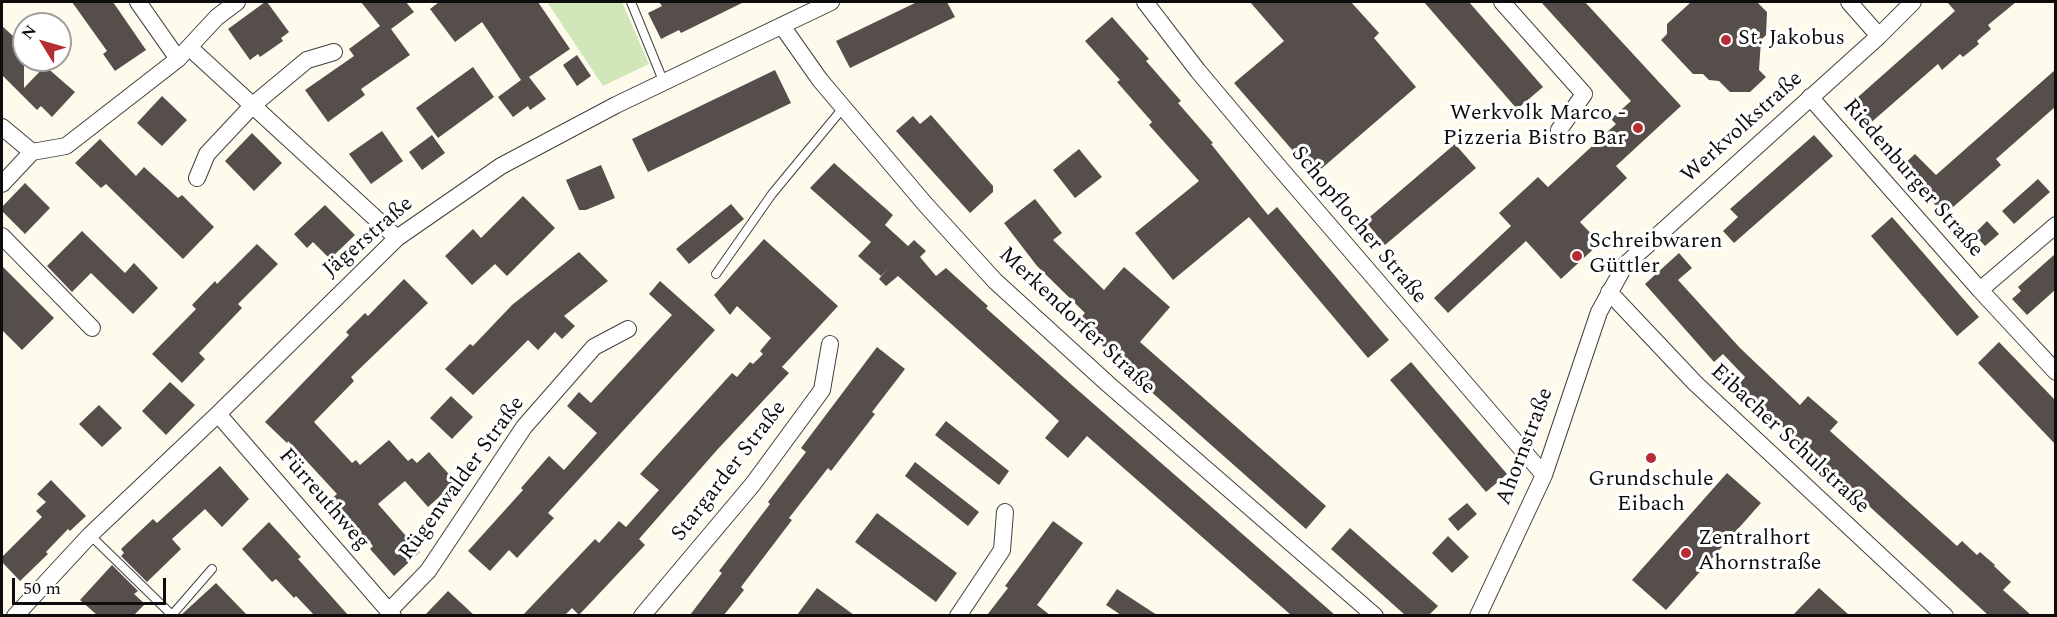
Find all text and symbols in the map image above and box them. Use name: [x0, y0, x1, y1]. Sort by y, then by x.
north arrow: [12, 12, 72, 72]
text: N: [16, 20, 43, 45]
place label: St. Jakobus: [1738, 27, 1845, 53]
marker: St. Jakobus: [1719, 33, 1733, 47]
street label: Werkvolkstraße: [1677, 67, 1809, 189]
street label: Riedenburger Straße: [1836, 94, 1988, 264]
place label: Werkvolk Marco - Pizzeria Bistro Bar: [1443, 102, 1626, 154]
marker: Werkvolk Marco - Pizzeria Bistro Bar: [1631, 121, 1645, 135]
street label: Schopflocher Straße: [1284, 142, 1432, 310]
street label: Jägerstraße: [319, 192, 419, 284]
place label: Schreibwaren Güttler: [1589, 230, 1723, 282]
street label: Merkendorfer Straße: [992, 242, 1160, 402]
marker: Schreibwaren Güttler: [1570, 249, 1584, 263]
street label: Eibacher Schulstraße: [1704, 359, 1874, 521]
street label: Ahornstraße: [1492, 385, 1560, 509]
street label: Rügenwalder Straße: [395, 392, 531, 566]
street label: Stargarder Straße: [667, 396, 793, 548]
street label: Fürreuthweg: [272, 444, 374, 556]
marker: Grundschule Eibach: [1644, 451, 1658, 465]
place label: Grundschule Eibach: [1588, 468, 1714, 520]
place label: Zentralhort Ahornstraße: [1698, 527, 1821, 578]
marker: Zentralhort Ahornstraße: [1679, 546, 1693, 560]
scale bar: [15, 566, 170, 604]
text: 50 m: [23, 575, 61, 602]

